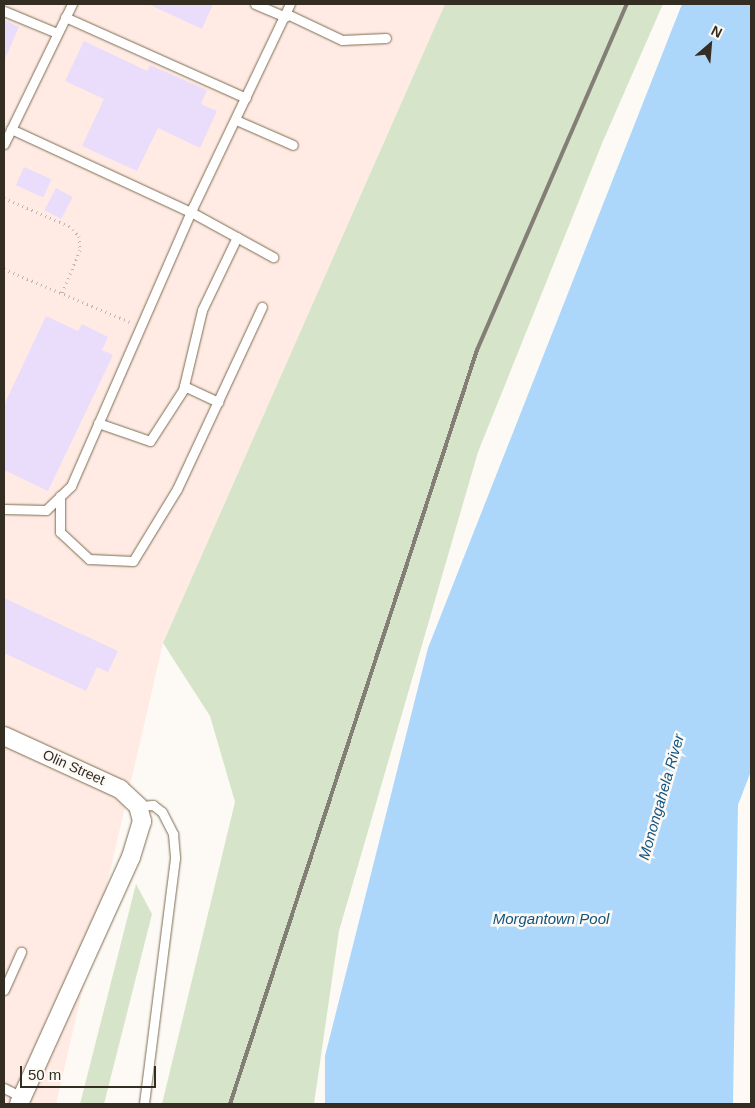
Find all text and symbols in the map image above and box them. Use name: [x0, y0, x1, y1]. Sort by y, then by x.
north arrow: [685, 20, 735, 70]
text: N: [709, 22, 725, 41]
water label: Monongahela River: [634, 732, 688, 862]
street label: Olin Street: [40, 746, 108, 788]
water label: Morgantown Pool: [493, 910, 609, 928]
scale bar: [22, 1056, 159, 1088]
text: 50 m: [28, 1066, 61, 1083]

